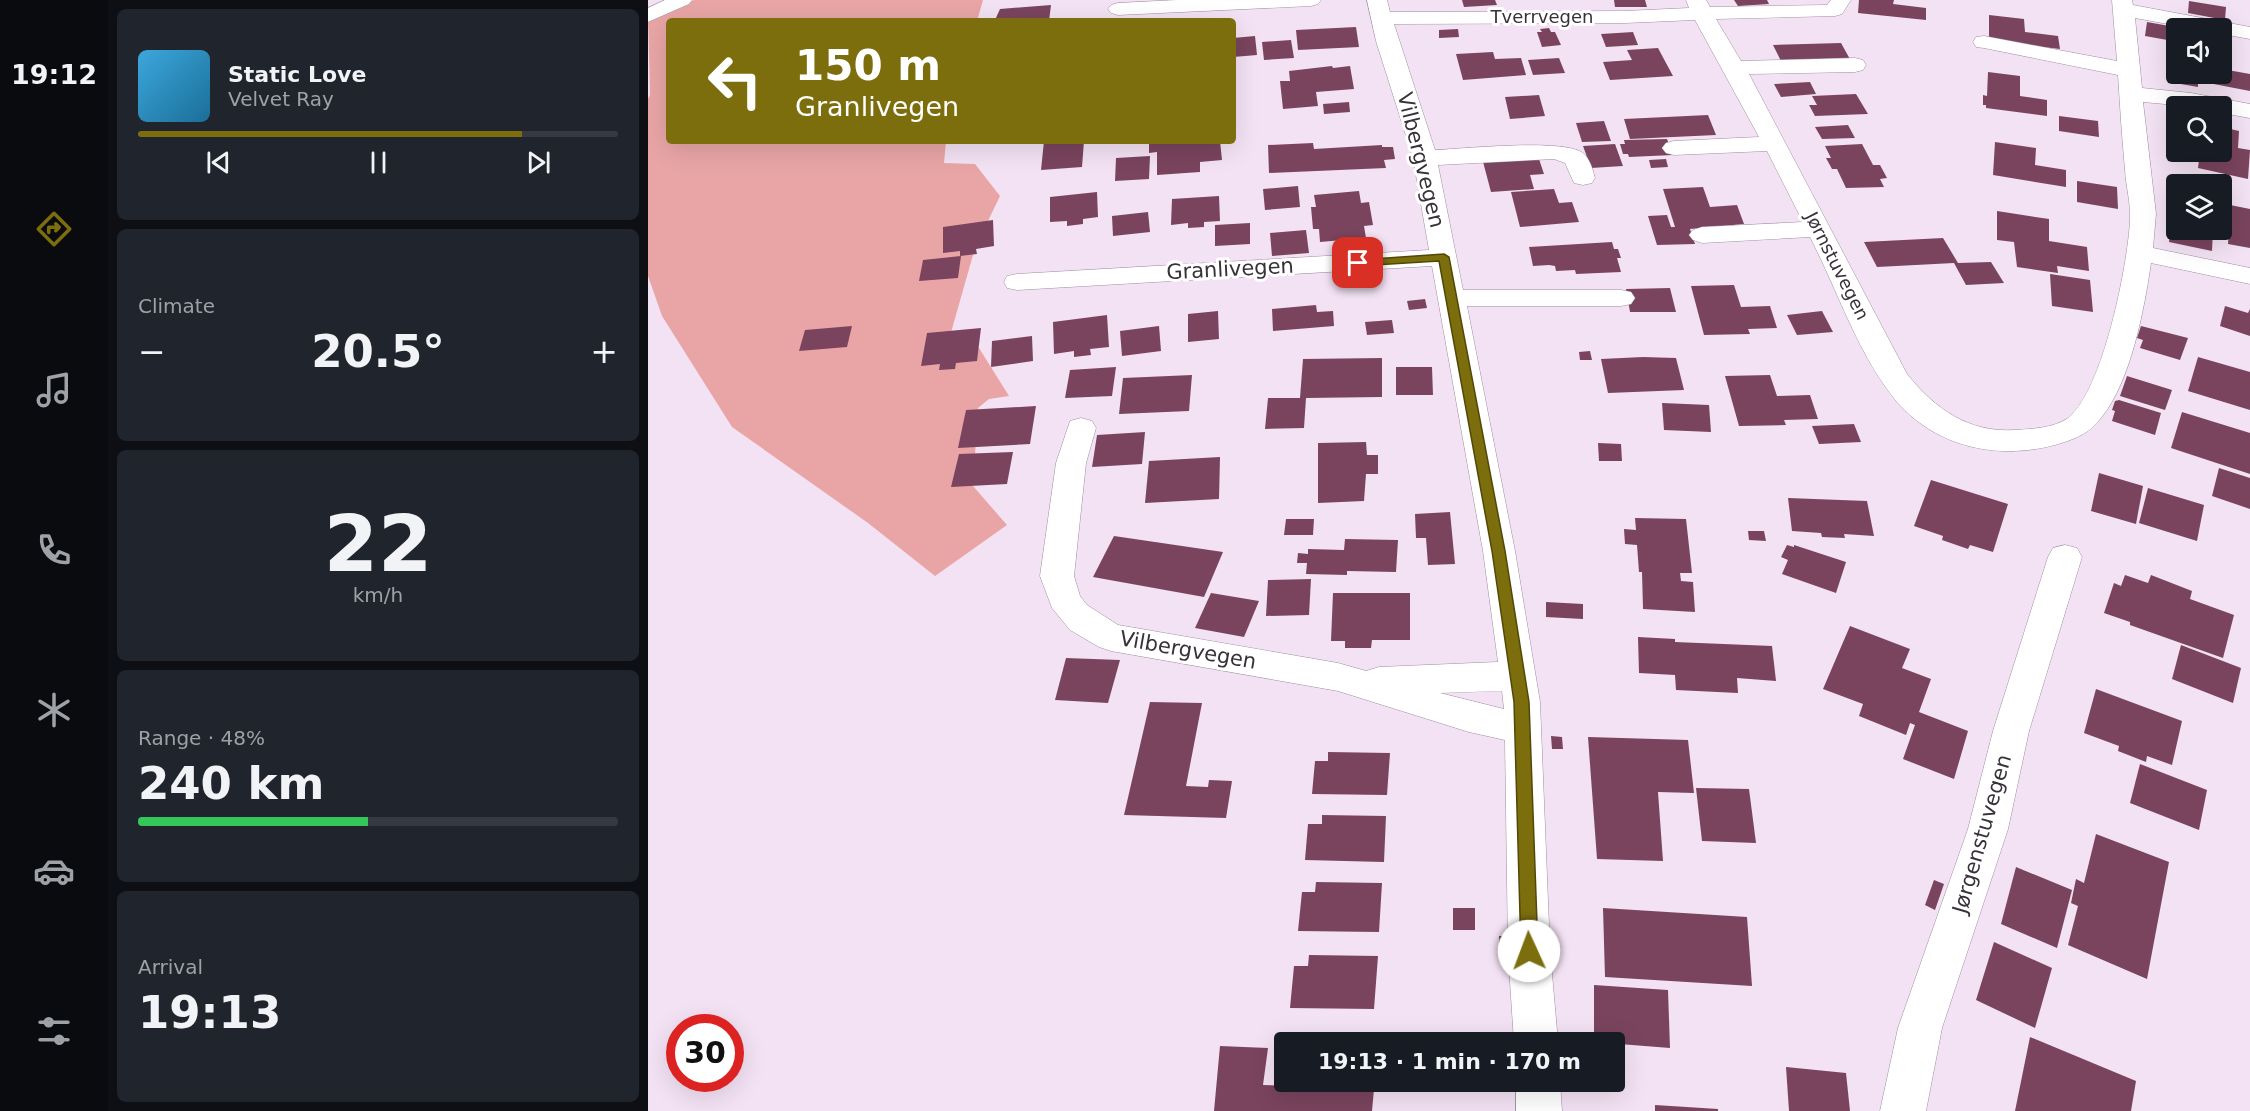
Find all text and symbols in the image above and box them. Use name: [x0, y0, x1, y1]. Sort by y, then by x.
street label: Tverrvegen: [1490, 6, 1593, 27]
map controls: [2166, 18, 2232, 240]
button: sound: [2166, 18, 2232, 84]
text: 150 m: [795, 41, 941, 90]
icon: left: [696, 42, 774, 120]
text: 19:12: [11, 59, 97, 90]
text: Static Love: [228, 62, 366, 87]
text: Velvet Ray: [228, 87, 334, 111]
street label: Vilbergvegen: [1393, 90, 1449, 230]
text: Granlivegen: [795, 91, 959, 122]
button: search: [2166, 96, 2232, 162]
icon: previous: [202, 146, 235, 179]
icon: pause: [362, 146, 395, 179]
icon: next: [522, 146, 555, 179]
button: layers: [2166, 174, 2232, 240]
street label: Jørnstuvegen: [1801, 207, 1874, 323]
icon: directions: [33, 208, 75, 250]
pin: [1332, 237, 1383, 288]
icon: arrive: [1341, 246, 1374, 279]
street label: Granlivegen: [1166, 254, 1294, 284]
text: Climate: [138, 294, 215, 318]
text: 20.5°: [311, 325, 445, 378]
text: −: [138, 332, 166, 371]
text: +: [590, 332, 618, 371]
icon: music: [33, 369, 75, 411]
text: 22: [324, 499, 432, 589]
icon: phone: [33, 529, 75, 571]
text: km/h: [353, 583, 403, 607]
street label: Vilbergvegen: [1118, 626, 1258, 674]
icon: climate: [33, 689, 75, 731]
text: Range · 48%: [138, 726, 265, 750]
street label: Jørgenstuvegen: [1947, 752, 2016, 918]
text: 240 km: [138, 757, 324, 810]
icon: car: [33, 850, 75, 892]
position arrow: [1497, 919, 1561, 983]
text: Arrival: [138, 955, 203, 979]
text: 19:13: [138, 986, 281, 1039]
icon: filters: [33, 1010, 75, 1052]
speed limit sign: 30: [666, 1014, 744, 1092]
text: 19:13 · 1 min · 170 m: [1318, 1049, 1581, 1074]

